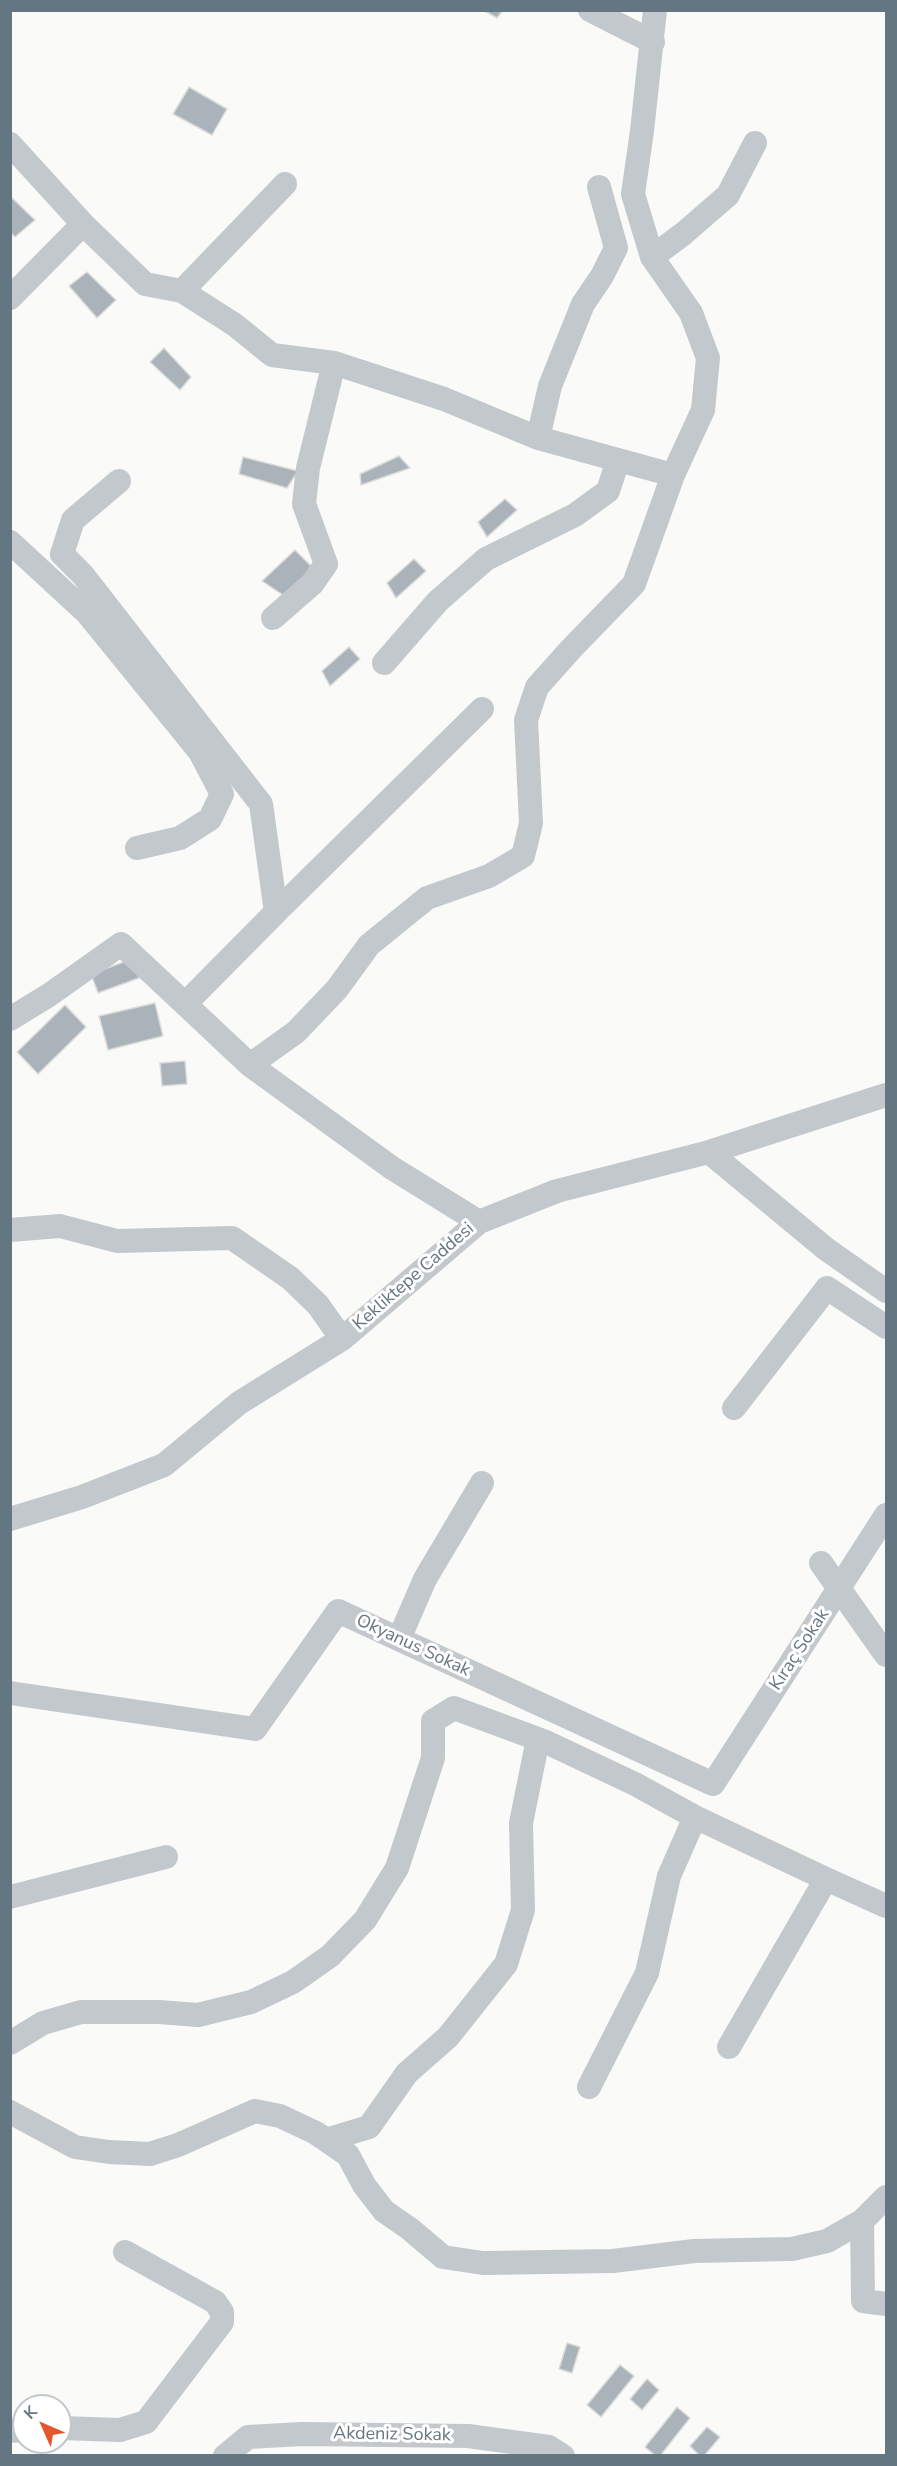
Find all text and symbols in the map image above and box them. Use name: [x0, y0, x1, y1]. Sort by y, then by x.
street label: Kekliktepe Caddesi: [349, 1219, 479, 1335]
street label: Kıraç Sokak: [766, 1605, 834, 1695]
street label: Okyanus Sokak: [353, 1610, 473, 1682]
north arrow: [12, 2394, 72, 2454]
text: K: [19, 2401, 42, 2424]
street label: Akdeniz Sokak: [333, 2423, 451, 2447]

